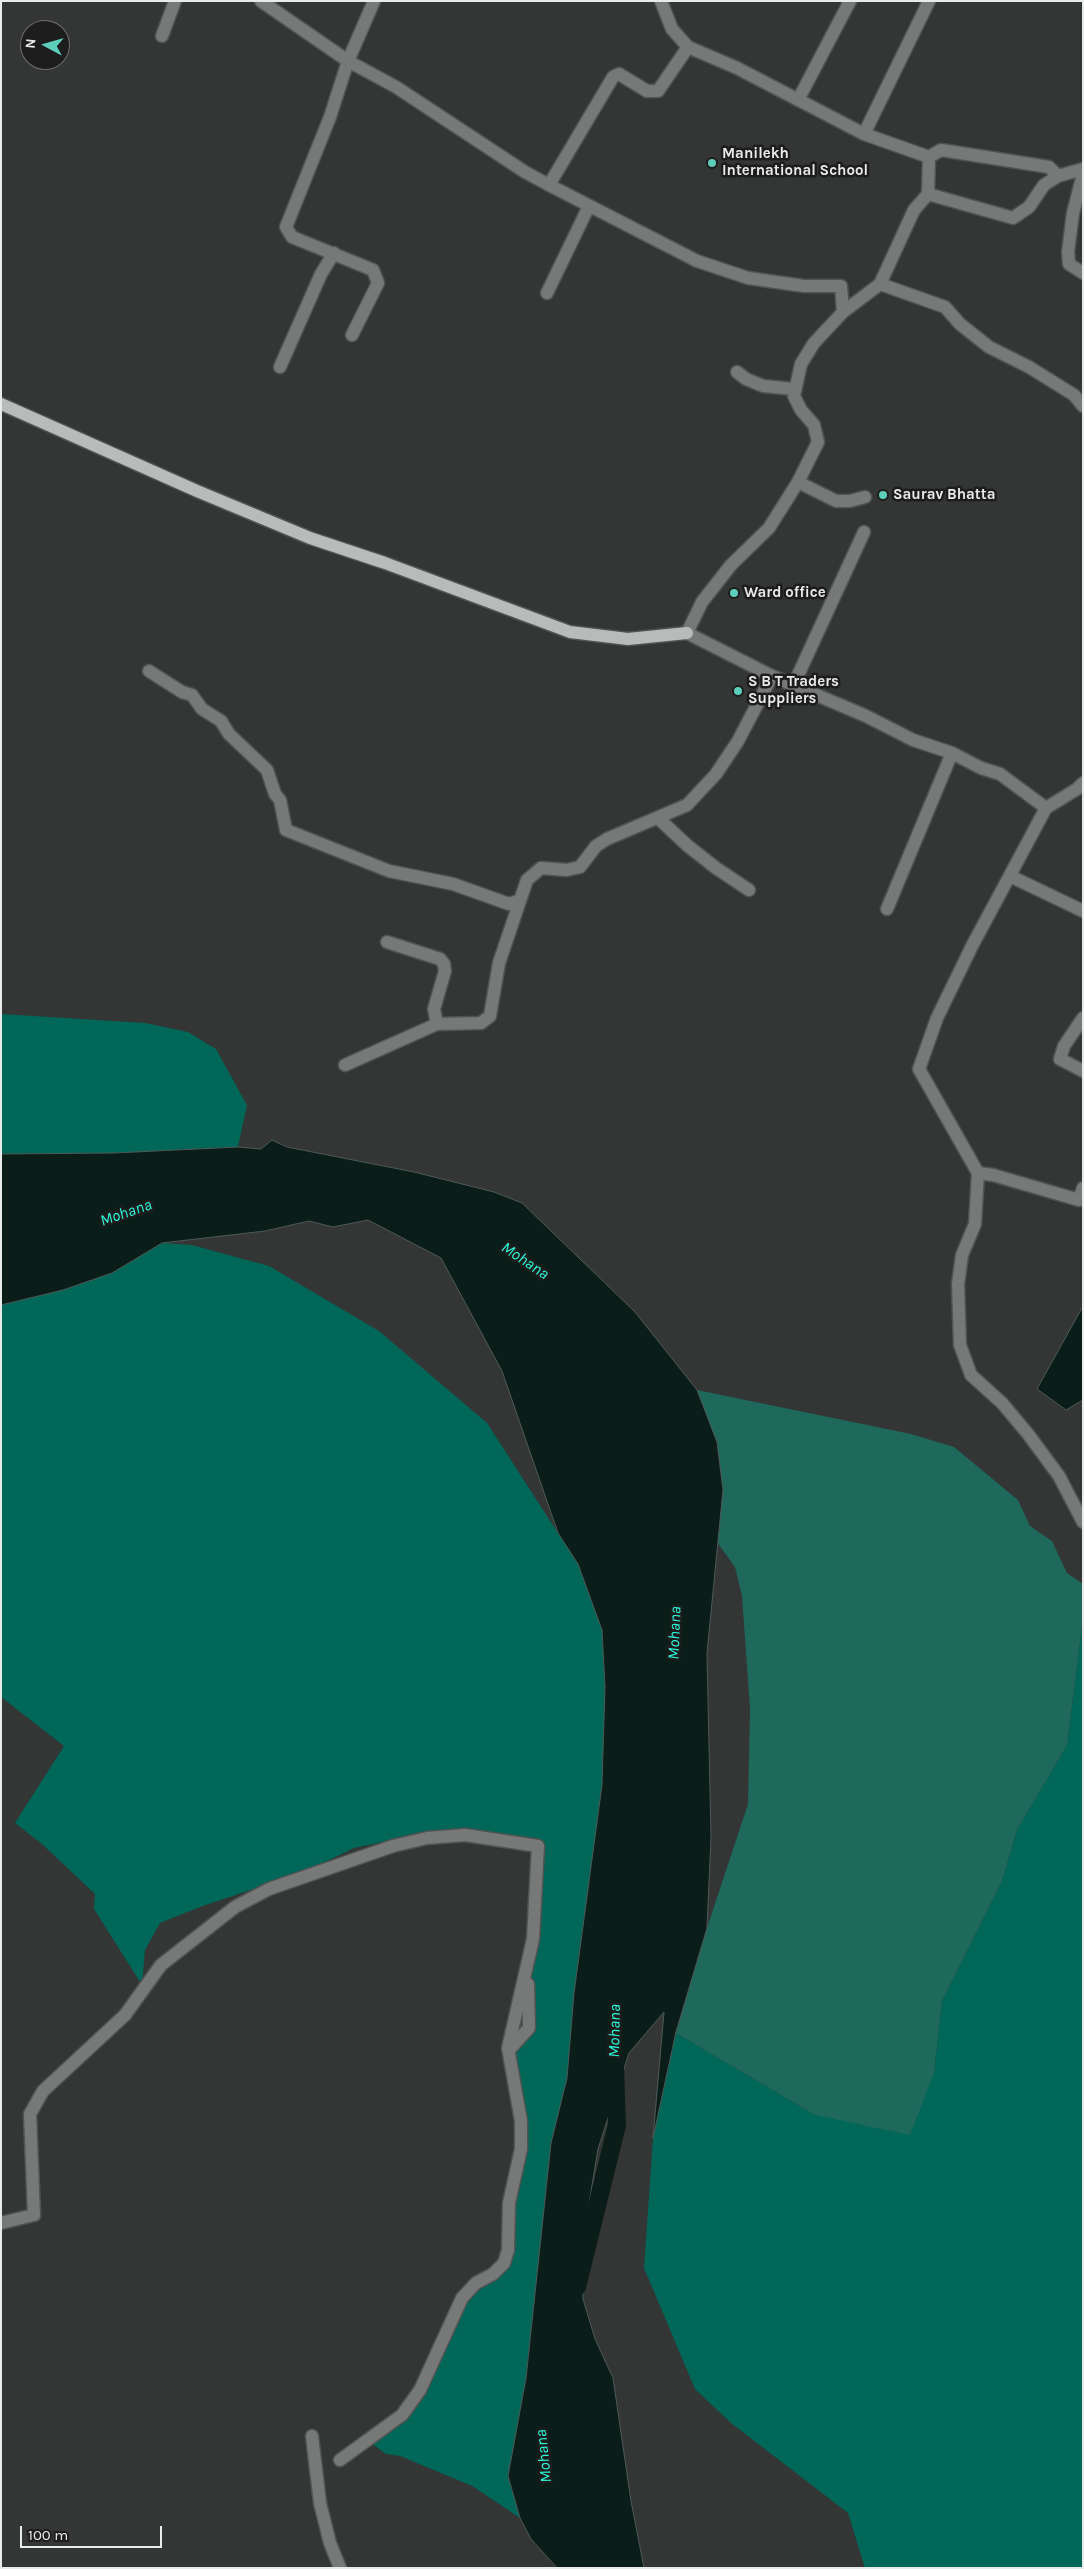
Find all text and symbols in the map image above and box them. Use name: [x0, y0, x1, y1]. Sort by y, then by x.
north arrow: [20, 20, 70, 70]
text: N: [22, 38, 40, 49]
place label: Manilekh International School: [722, 145, 868, 180]
marker: Manilekh International School: [706, 157, 718, 169]
place label: Saurav Bhatta: [893, 486, 995, 504]
marker: Saurav Bhatta: [877, 489, 889, 501]
place label: Ward office: [744, 584, 826, 602]
marker: Ward office: [728, 587, 740, 599]
place label: S B T Traders Suppliers: [748, 673, 839, 708]
marker: S B T Traders Suppliers: [732, 685, 744, 697]
water label: Mohana: [98, 1195, 154, 1231]
water label: Mohana: [497, 1238, 553, 1284]
water label: Mohana: [664, 1606, 686, 1660]
water label: Mohana: [605, 2004, 625, 2058]
water label: Mohana: [532, 2428, 556, 2484]
scale bar: [22, 2516, 165, 2548]
text: 100 m: [28, 2526, 68, 2544]

